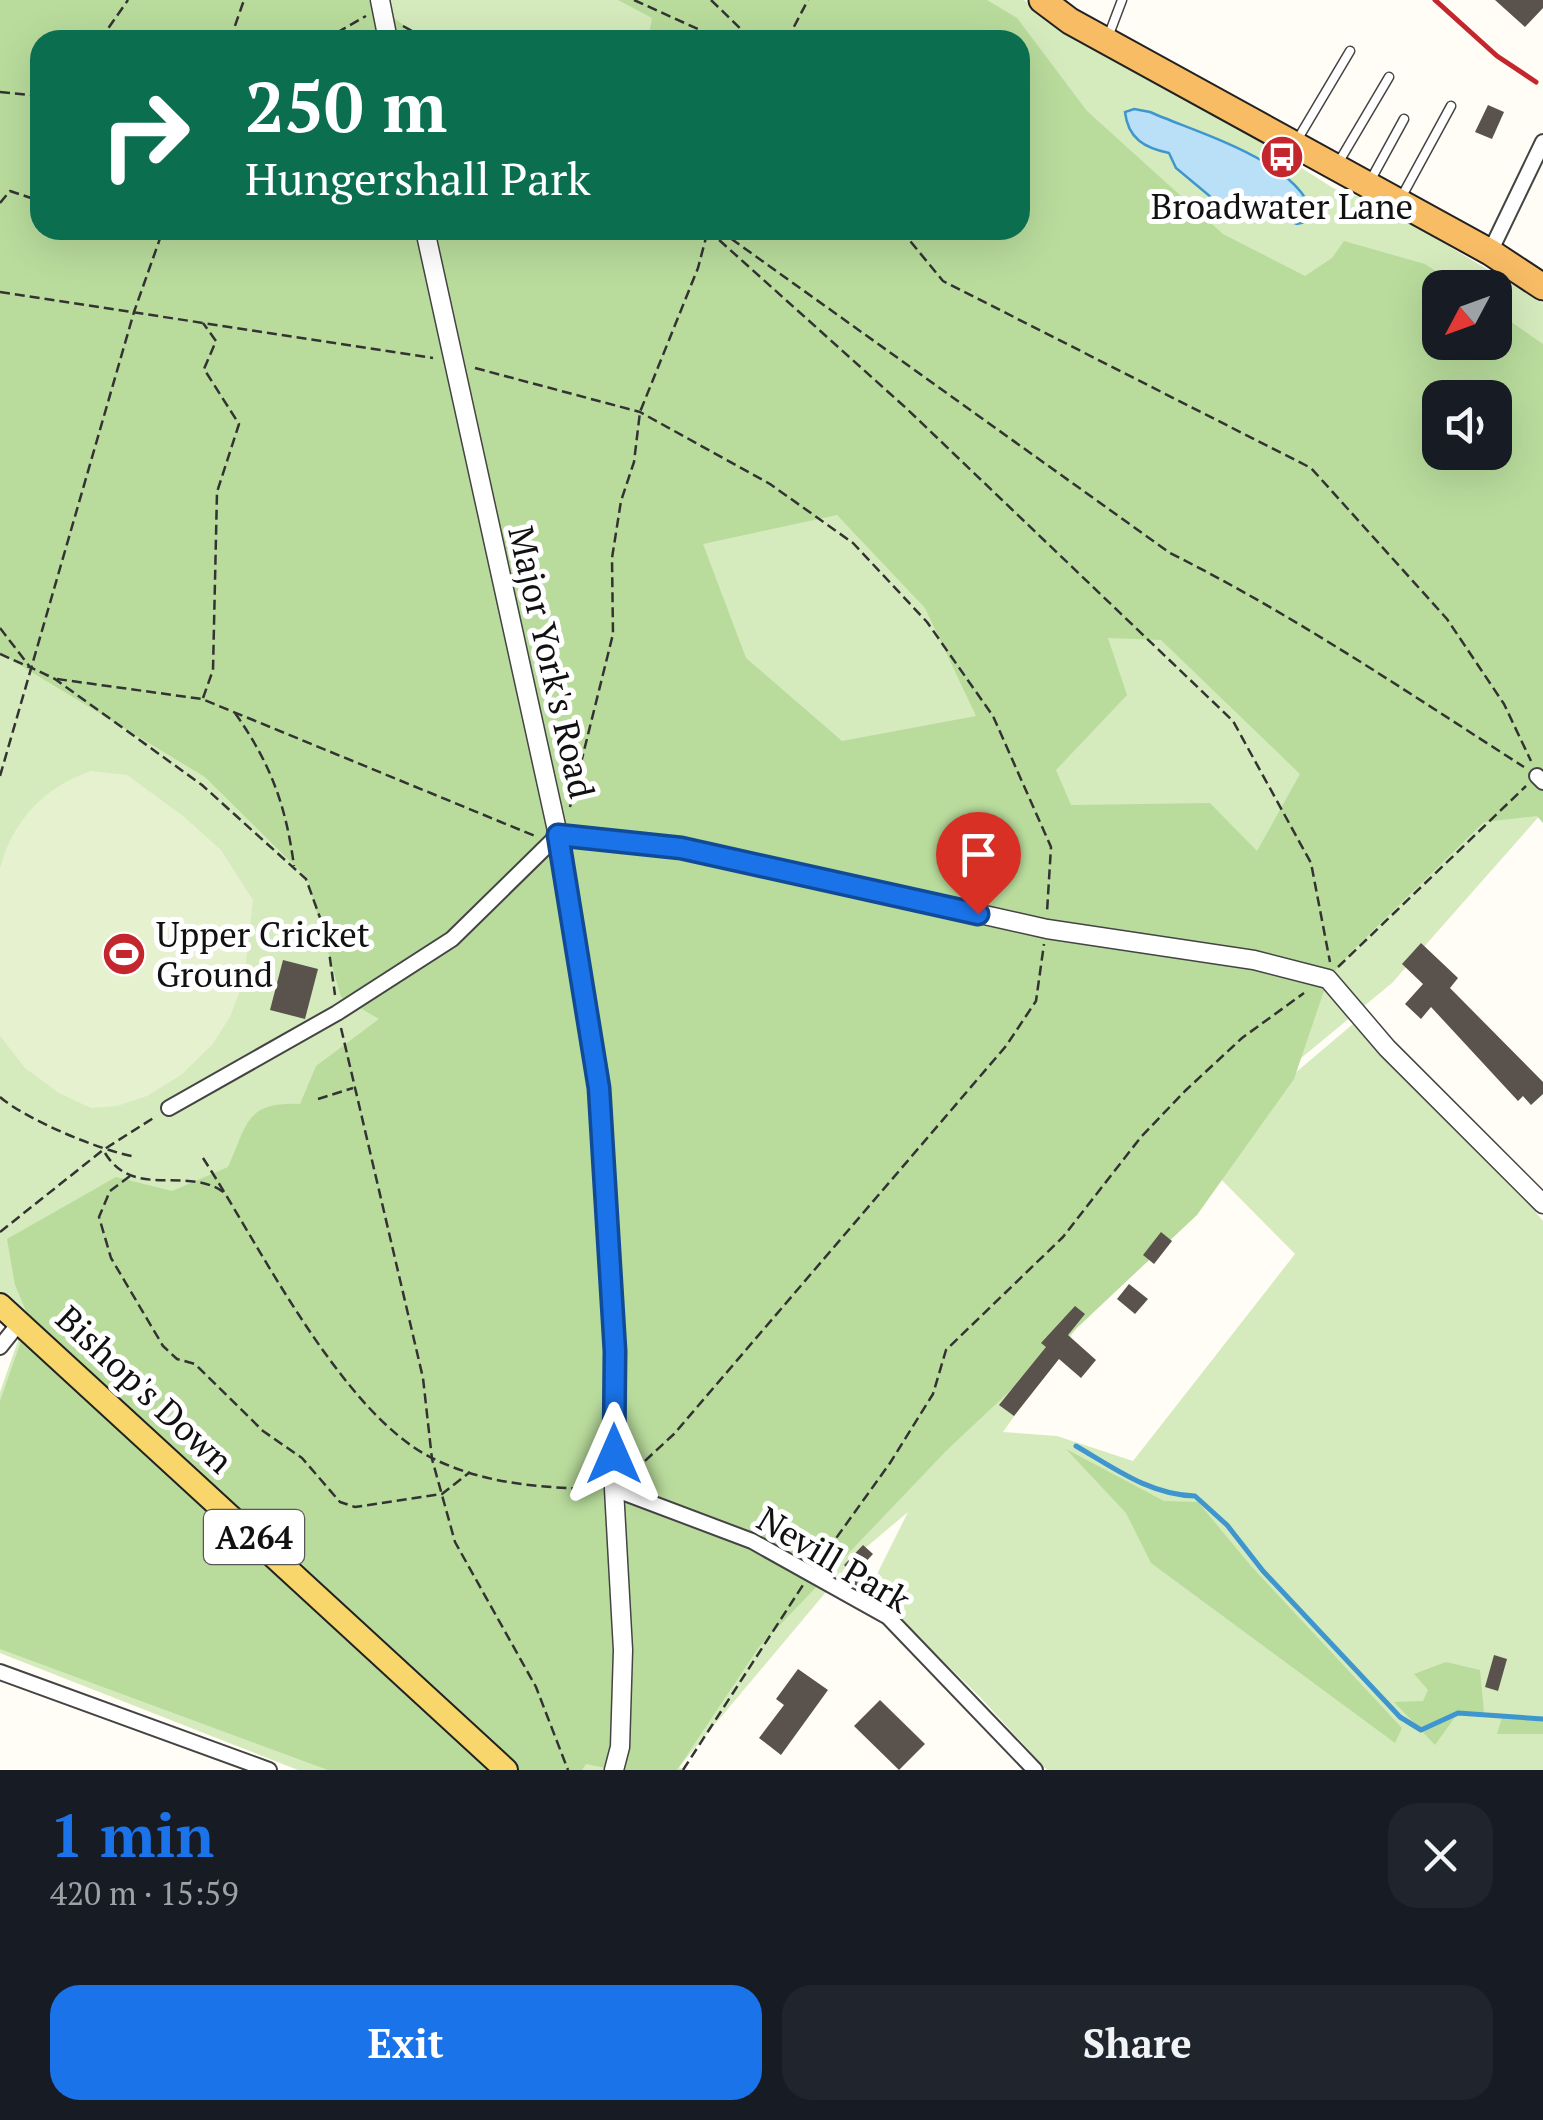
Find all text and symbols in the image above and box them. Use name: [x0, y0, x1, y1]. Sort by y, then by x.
text: 250 m: [245, 59, 447, 152]
icon: right: [80, 70, 210, 200]
bus stop icon: Broadwater Lane: [1259, 134, 1305, 180]
text: Hungershall Park: [245, 148, 591, 208]
place label: Broadwater Lane: [1151, 183, 1413, 229]
north arrow: [1422, 270, 1512, 360]
map controls: [1422, 270, 1512, 470]
button: sound: [1422, 380, 1512, 470]
street label: Major York's Road: [498, 521, 606, 803]
pin: [936, 812, 1021, 915]
icon: arrive: [951, 827, 1006, 882]
place label: Upper Cricket Ground: [156, 911, 370, 997]
sports icon: Upper Cricket Ground: [101, 931, 147, 977]
street label: Bishop's Down: [47, 1295, 243, 1483]
position arrow: [562, 1402, 666, 1506]
street label: Nevill Park: [749, 1495, 920, 1623]
road number: A264: [204, 1510, 304, 1564]
text: 1 min: [50, 1795, 214, 1874]
button: close: [1388, 1803, 1493, 1908]
text: 420 m · 15:59: [50, 1872, 238, 1914]
button: Exit: [50, 1985, 762, 2100]
button: Share: [782, 1985, 1493, 2100]

